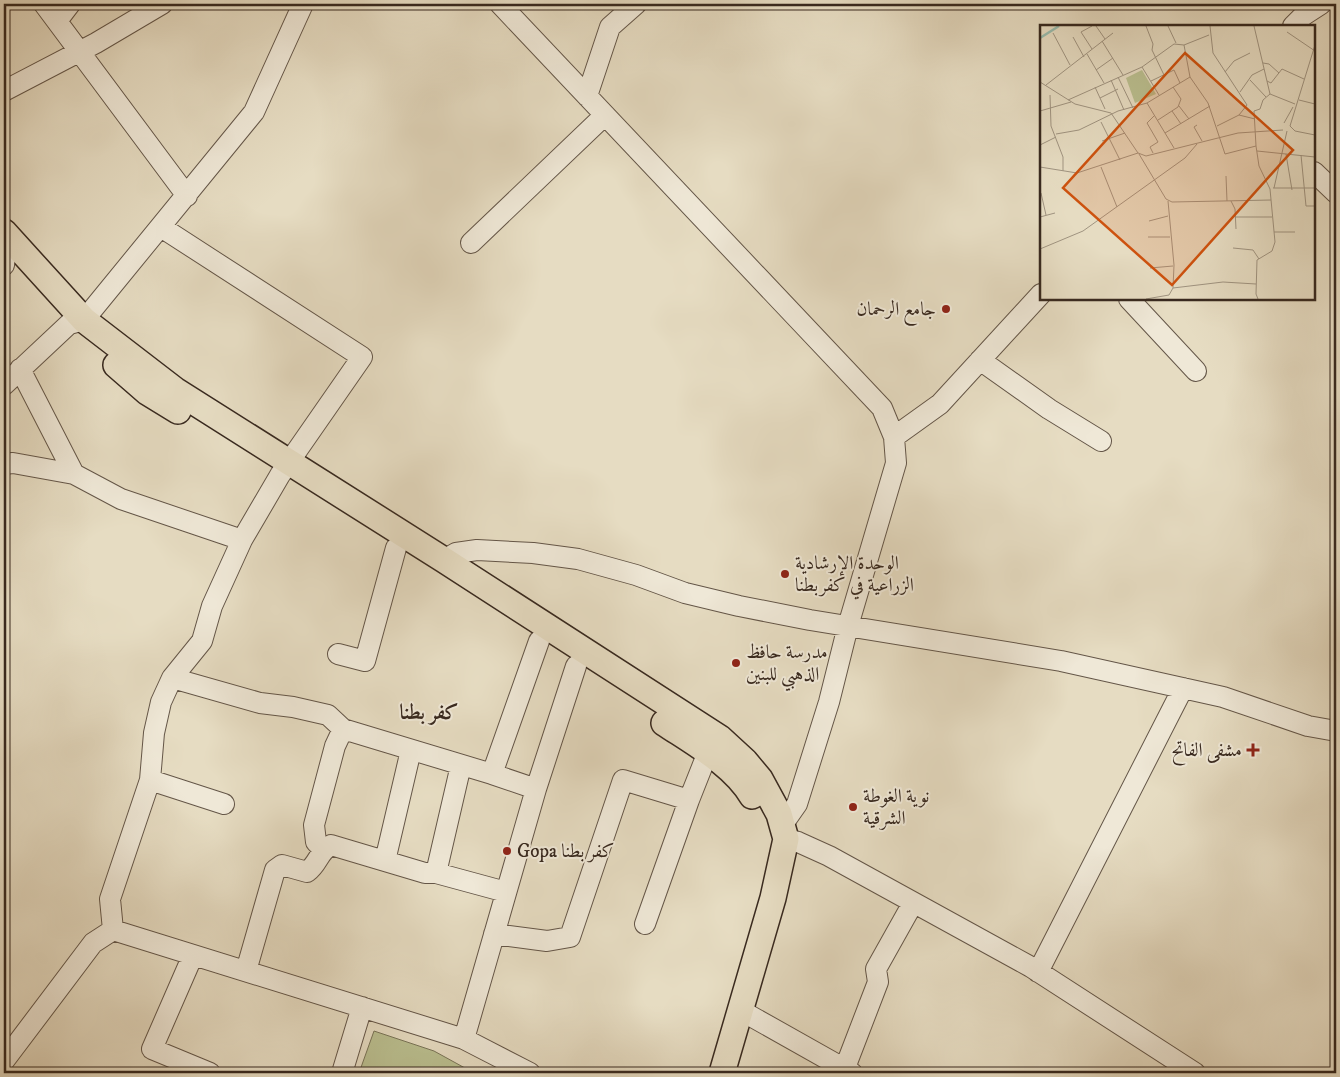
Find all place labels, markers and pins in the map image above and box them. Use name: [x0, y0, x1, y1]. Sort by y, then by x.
place label: جامع الرحمان: [856, 298, 936, 326]
marker: جامع الرحمان: [940, 303, 952, 315]
place label: الوحدة الإرشادية الزراعية في كفربطنا: [795, 552, 914, 600]
marker: الوحدة الإرشادية الزراعية في كفربطنا: [779, 568, 791, 580]
place label: مدرسة حافظ الذهبي للبنين: [746, 641, 828, 692]
marker: مدرسة حافظ الذهبي للبنين: [730, 657, 742, 669]
place label: مشفى الفاتح: [1171, 739, 1242, 766]
marker: مشفى الفاتح: [1246, 743, 1260, 757]
place label: نوية الغوطة الشرقية: [863, 785, 929, 830]
marker: نوية الغوطة الشرقية: [847, 801, 859, 813]
place label: Gopa كفر بطنا: [517, 840, 615, 863]
marker: Gopa كفر بطنا: [501, 845, 513, 857]

